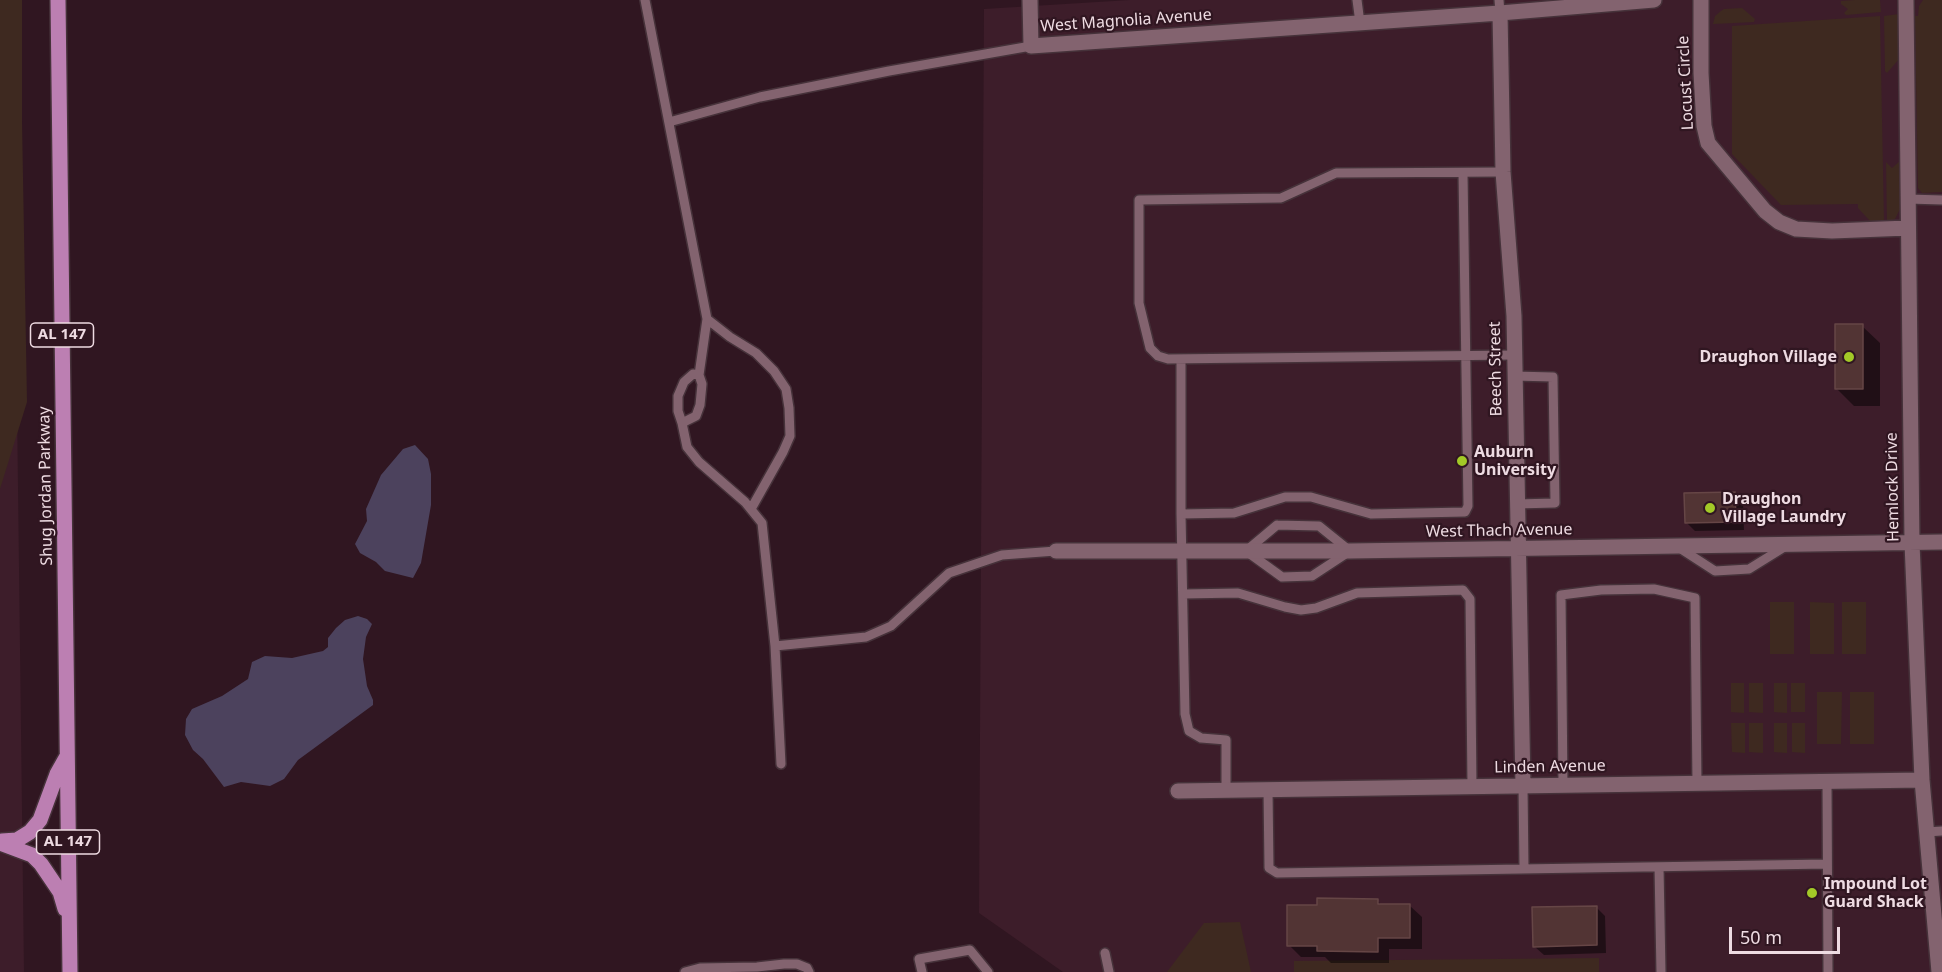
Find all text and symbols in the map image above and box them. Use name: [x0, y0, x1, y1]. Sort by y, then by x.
street label: West Magnolia Avenue: [1040, 5, 1212, 37]
street label: Locust Circle: [1674, 35, 1698, 131]
street label: Beech Street: [1486, 321, 1506, 417]
road number: AL 147: [31, 323, 94, 347]
place label: Draughon Village: [1699, 347, 1837, 367]
marker: Draughon Village: [1842, 350, 1856, 364]
street label: Shug Jordan Parkway: [35, 406, 57, 566]
street label: Hemlock Drive: [1882, 432, 1904, 542]
place label: Auburn University: [1474, 442, 1556, 480]
marker: Auburn University: [1455, 454, 1469, 468]
place label: Draughon Village Laundry: [1722, 489, 1846, 527]
marker: Draughon Village Laundry: [1703, 501, 1717, 515]
street label: West Thach Avenue: [1425, 520, 1573, 542]
street label: Linden Avenue: [1494, 756, 1606, 778]
road number: AL 147: [36, 830, 100, 854]
place label: Impound Lot Guard Shack: [1824, 874, 1927, 912]
marker: Impound Lot Guard Shack: [1805, 886, 1819, 900]
scale bar: [1732, 915, 1843, 953]
text: 50 m: [1740, 925, 1782, 949]

